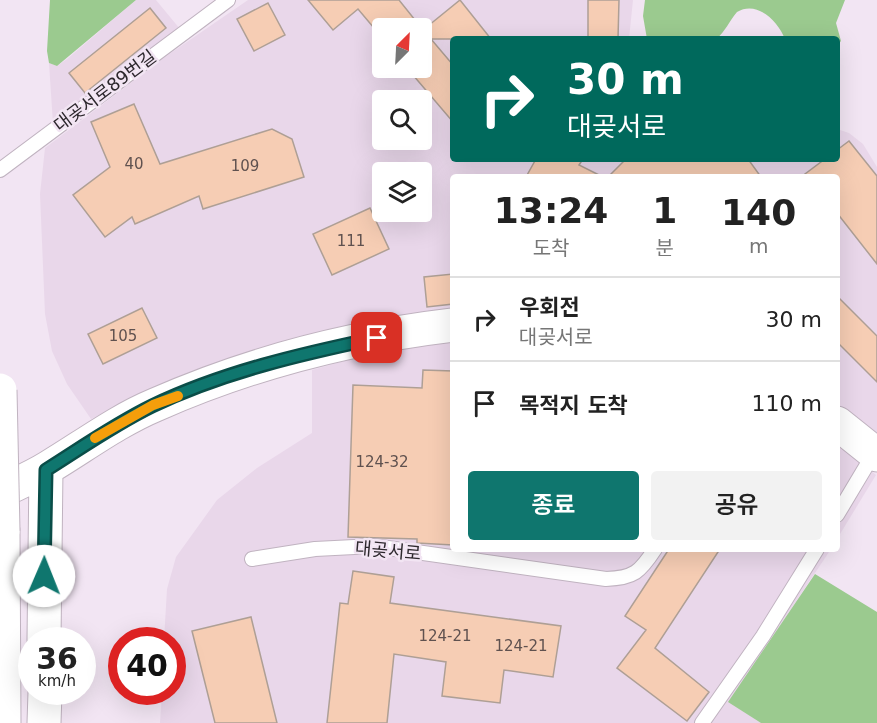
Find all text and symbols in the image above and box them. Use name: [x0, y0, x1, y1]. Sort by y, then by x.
north arrow: [372, 18, 432, 78]
map controls: [372, 18, 432, 222]
street label: 대곶서로89번길: [50, 45, 160, 136]
text: 30 m: [567, 55, 684, 104]
icon: right: [468, 60, 546, 138]
button: search: [372, 90, 432, 150]
text: 대곶서로: [567, 111, 666, 142]
house number: 40: [124, 155, 144, 173]
house number: 109: [231, 157, 259, 175]
button: layers: [372, 162, 432, 222]
text: 13:24: [494, 190, 608, 231]
text: 1: [652, 190, 677, 231]
text: 140: [721, 192, 796, 233]
house number: 111: [337, 232, 365, 250]
text: m: [749, 234, 768, 258]
text: 도착: [533, 236, 570, 260]
text: 분: [656, 236, 674, 260]
text: 우회전: [519, 295, 580, 320]
icon: right: [468, 303, 501, 336]
text: 30 m: [766, 307, 822, 332]
pin: [351, 312, 402, 363]
icon: arrive: [360, 321, 393, 354]
text: 대곶서로: [519, 325, 593, 349]
house number: 105: [109, 327, 137, 345]
icon: arrive: [468, 387, 501, 420]
text: 110 m: [752, 391, 822, 416]
text: 목적지 도착: [519, 393, 628, 418]
house number: 124-32: [355, 453, 409, 471]
button: 종료: [468, 471, 639, 540]
button: 공유: [651, 471, 822, 540]
street label: 대곶서로: [354, 537, 422, 564]
position arrow: [12, 544, 76, 608]
speed limit sign: 40: [108, 627, 186, 705]
house number: 124-21: [418, 627, 472, 645]
house number: 124-21: [494, 637, 548, 655]
text: 36: [36, 641, 78, 676]
text: km/h: [38, 672, 76, 690]

